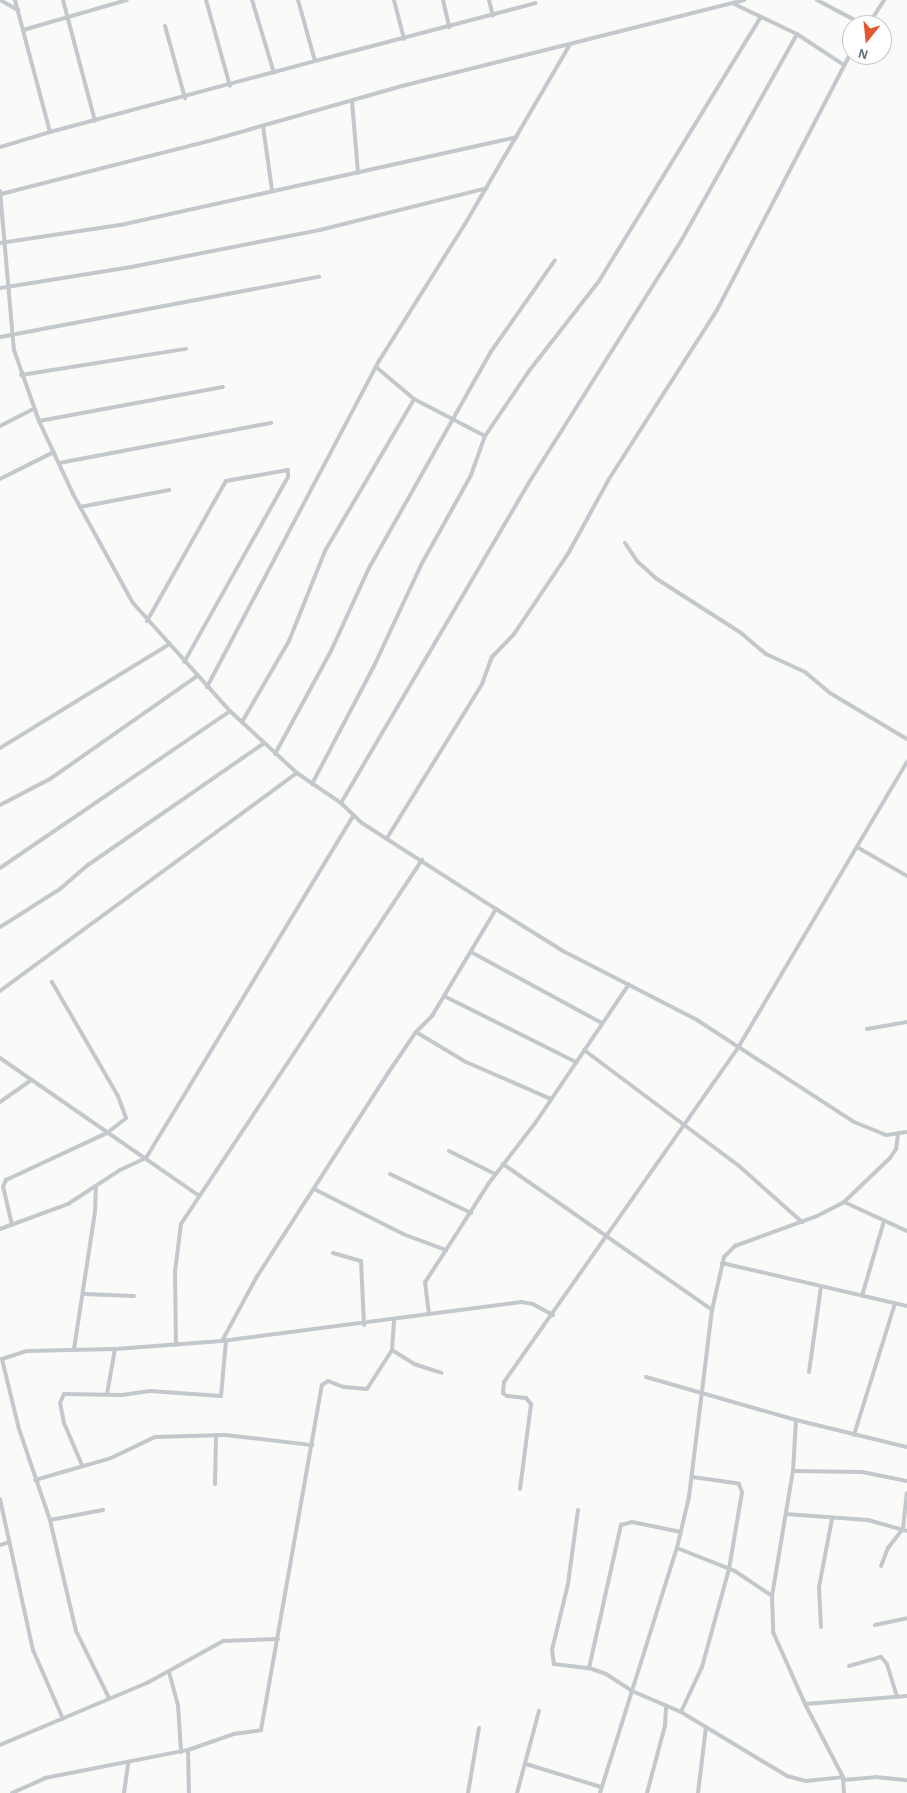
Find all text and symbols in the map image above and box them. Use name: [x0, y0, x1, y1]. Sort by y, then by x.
north arrow: [842, 15, 892, 65]
text: N: [857, 45, 870, 62]

